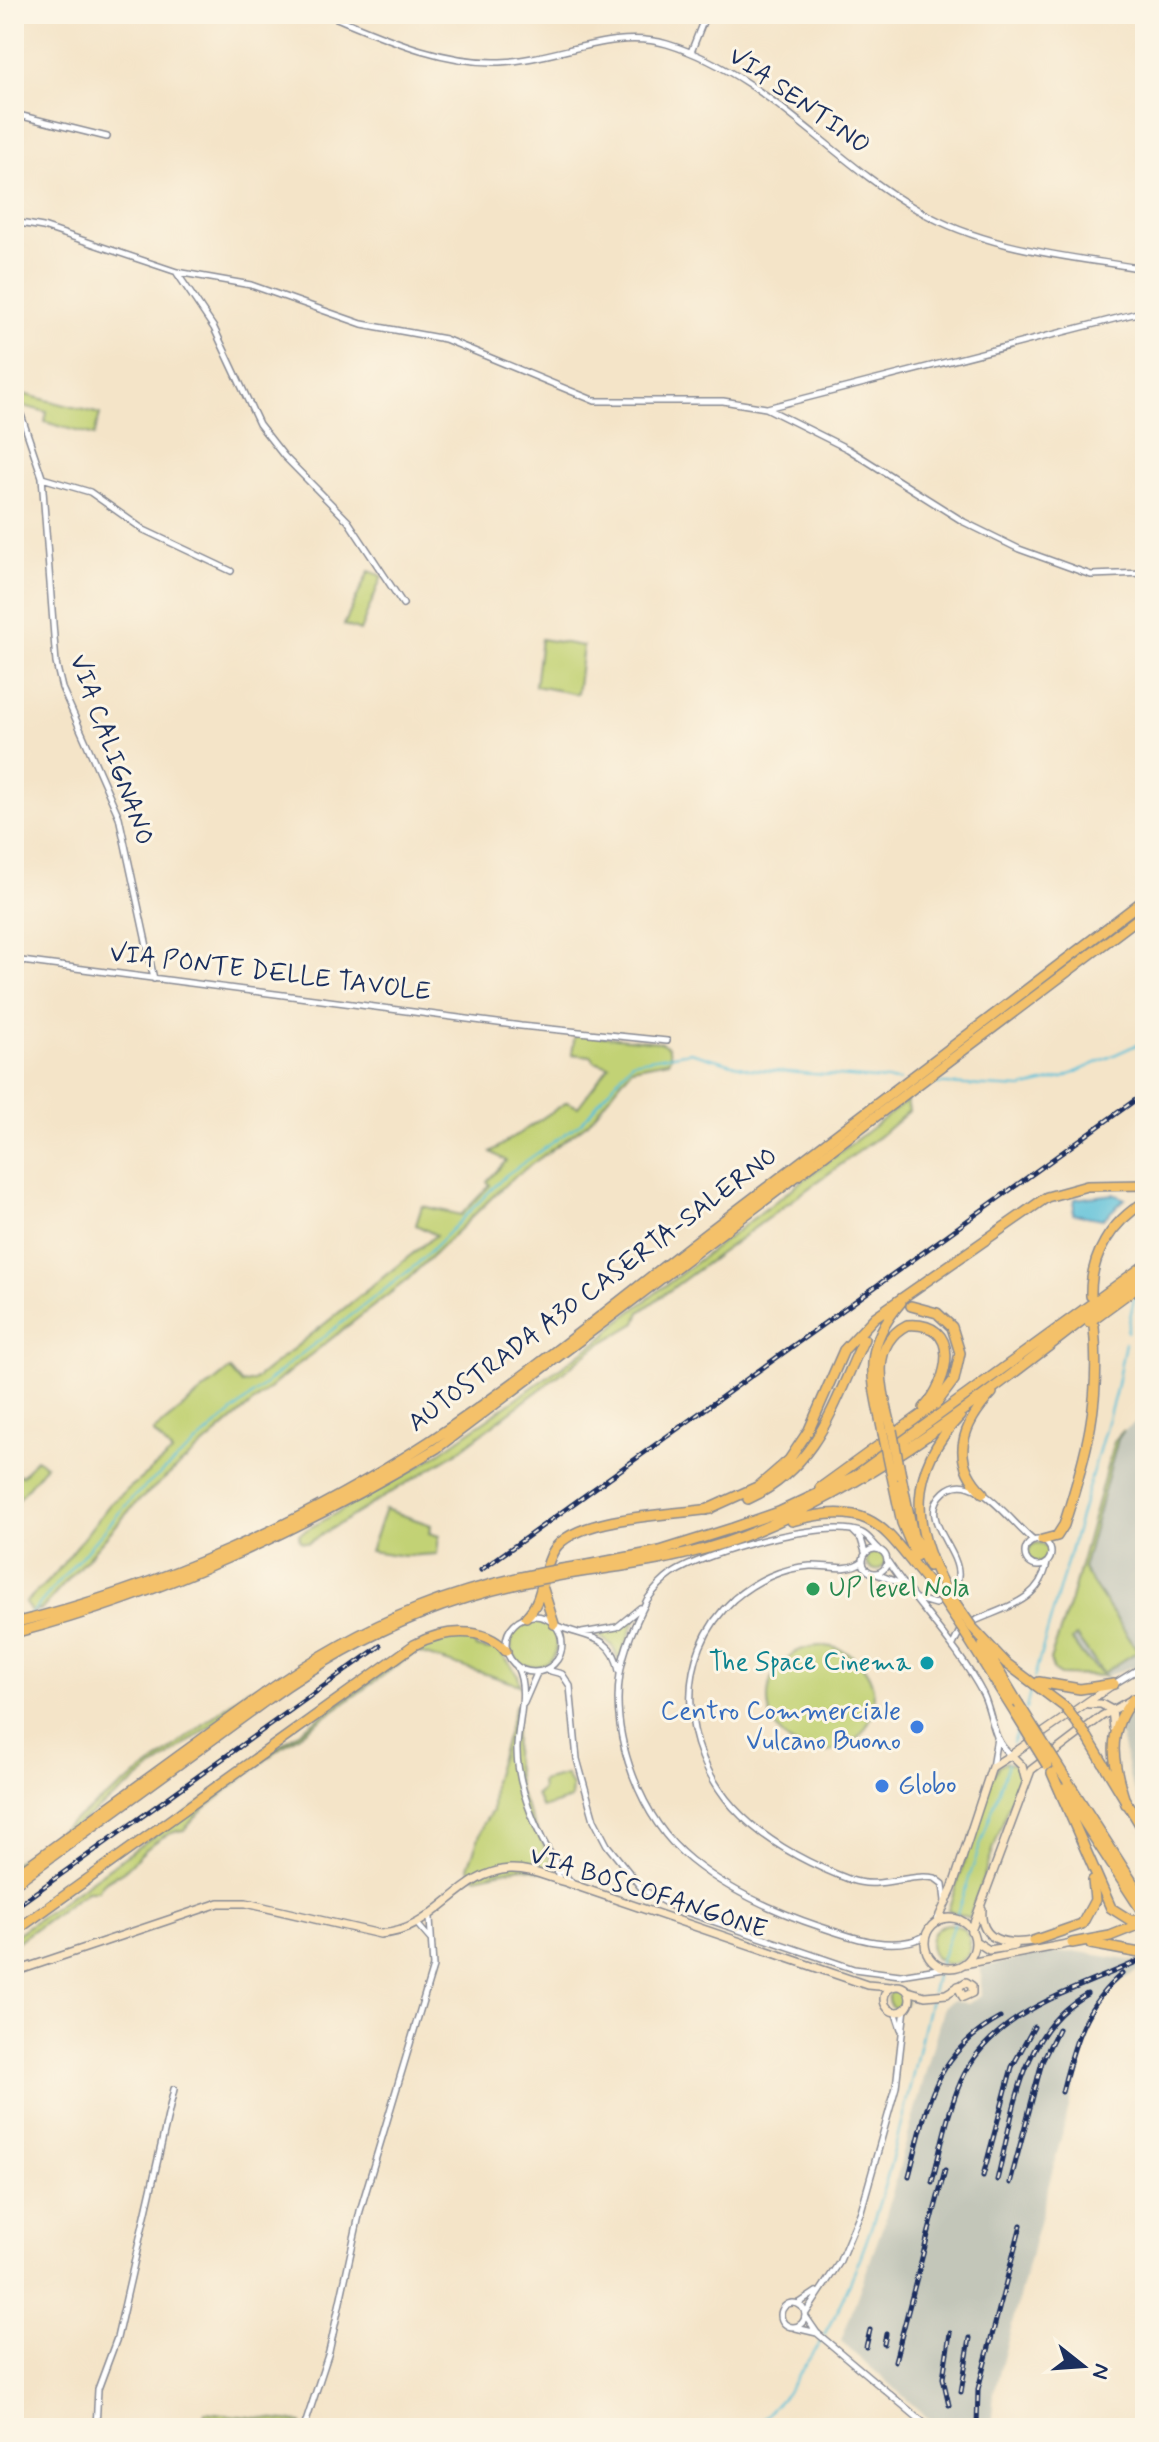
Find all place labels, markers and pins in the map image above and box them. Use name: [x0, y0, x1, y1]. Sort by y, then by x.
place label: UP level Nola: [829, 1572, 970, 1606]
marker: UP level Nola: [804, 1580, 822, 1598]
place label: The Space Cinema: [709, 1646, 911, 1680]
marker: The Space Cinema: [918, 1654, 936, 1672]
place label: Centro Commerciale Vulcano Buono: [660, 1695, 901, 1759]
marker: Centro Commerciale Vulcano Buono: [908, 1718, 926, 1736]
place label: Globo: [898, 1769, 957, 1803]
marker: Globo: [873, 1777, 891, 1795]

